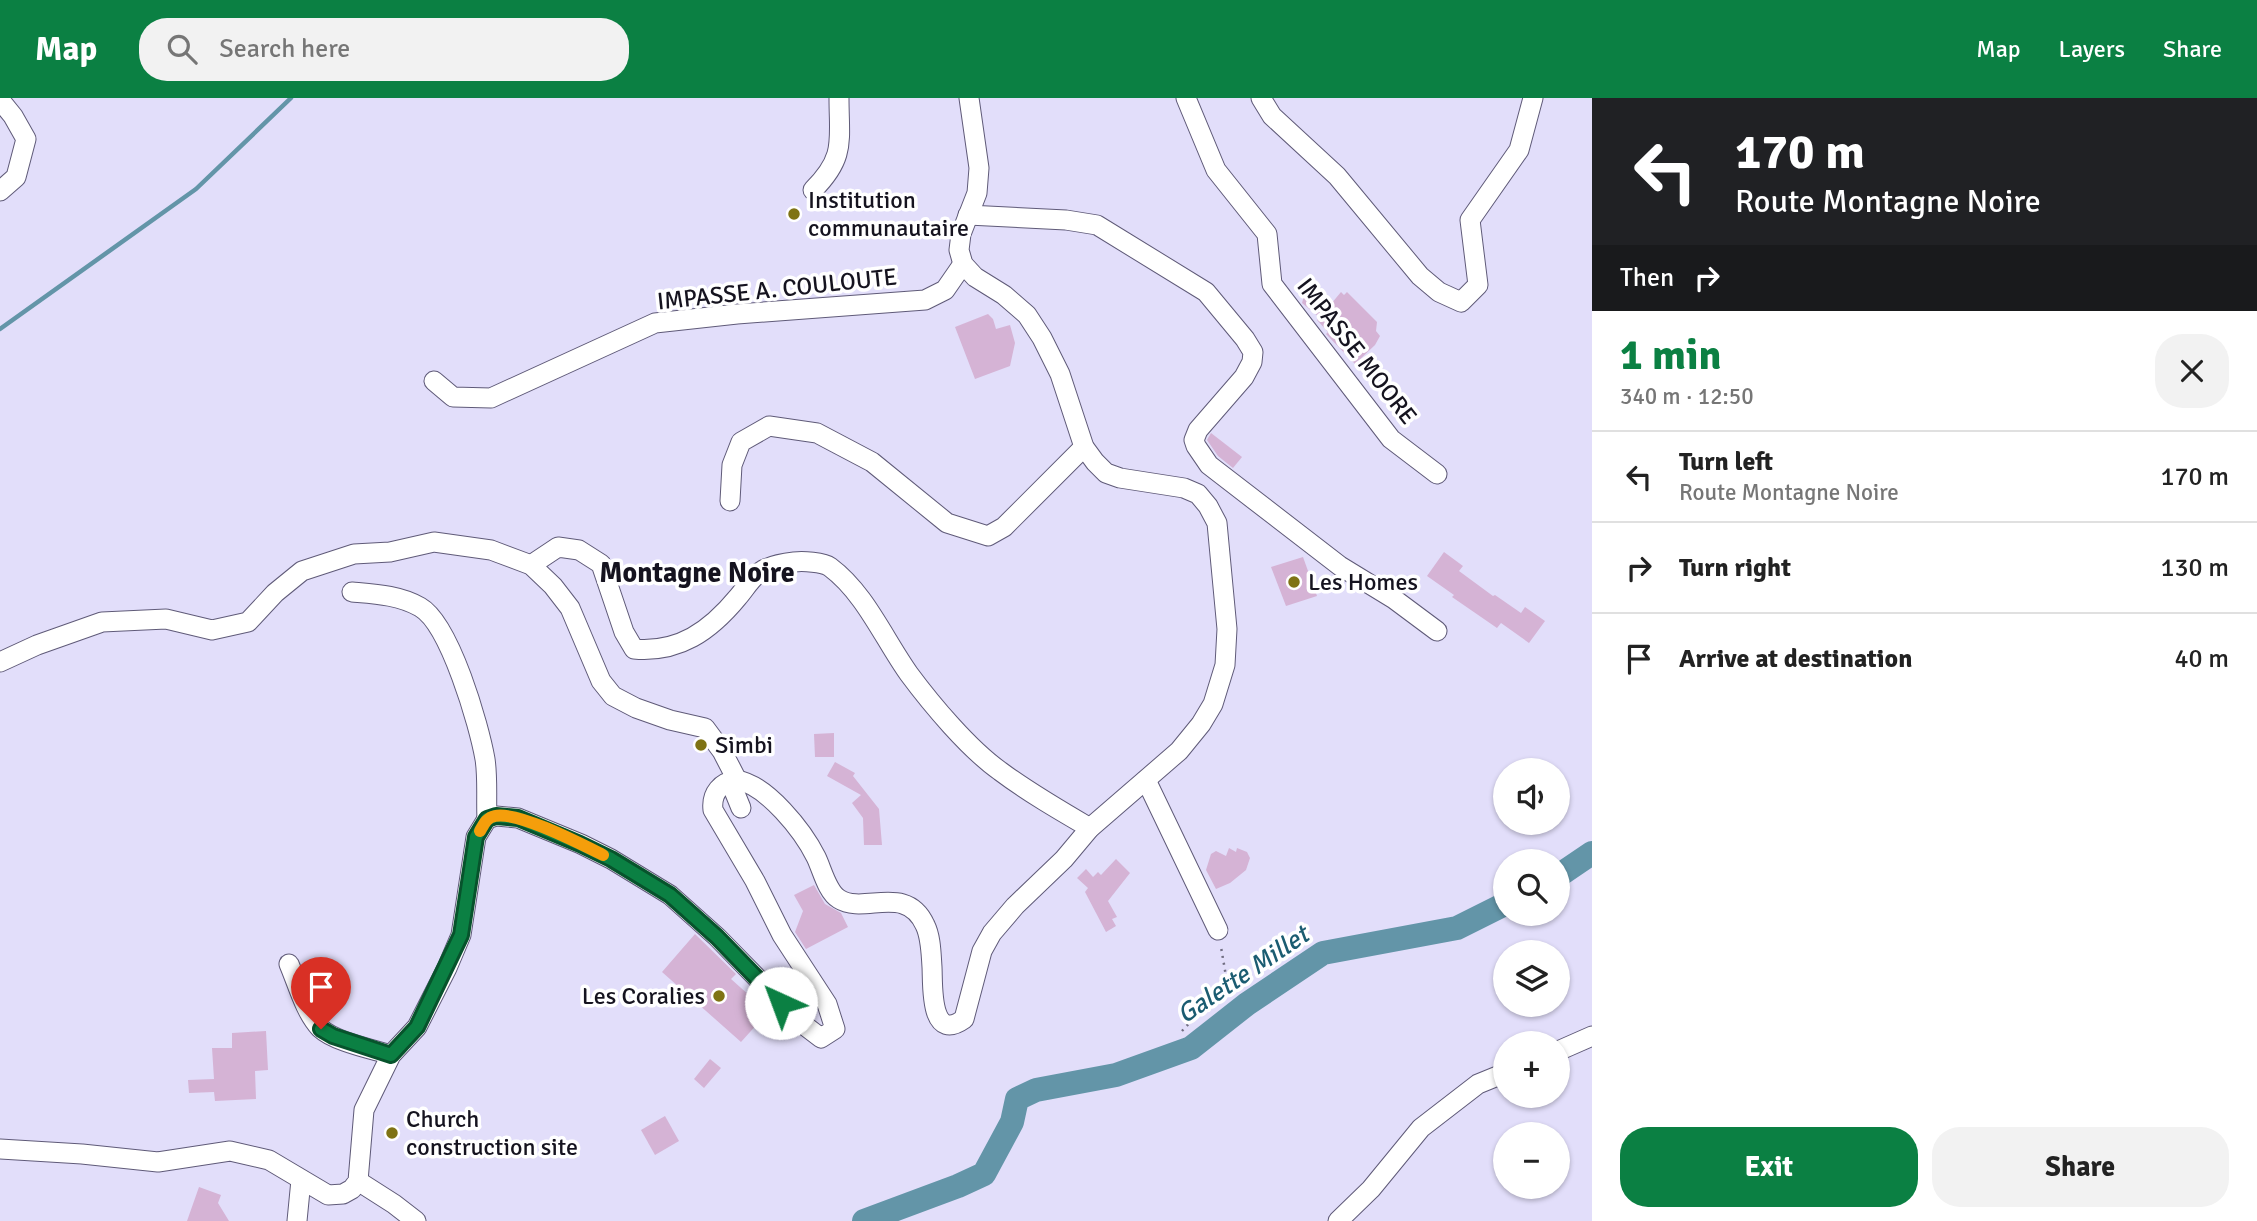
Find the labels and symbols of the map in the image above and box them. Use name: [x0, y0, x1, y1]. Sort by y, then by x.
place label: Institution communautaire: [808, 185, 969, 243]
marker: Institution communautaire: [786, 206, 802, 222]
street label: IMPASSE A. COULOUTE: [655, 261, 899, 317]
street label: IMPASSE MOORE: [1290, 272, 1424, 430]
district label: Montagne Noire: [599, 556, 795, 590]
place label: Les Homes: [1308, 567, 1418, 597]
marker: Les Homes: [1286, 574, 1302, 590]
place label: Simbi: [715, 730, 773, 760]
marker: Simbi: [693, 737, 709, 753]
water label: Galette Millet: [1171, 918, 1317, 1031]
pin: [291, 957, 351, 1029]
position arrow: [744, 966, 818, 1040]
place label: Les Coralies: [582, 981, 705, 1011]
marker: Les Coralies: [711, 988, 727, 1004]
place label: Church construction site: [406, 1104, 578, 1162]
marker: Church construction site: [384, 1125, 400, 1141]

